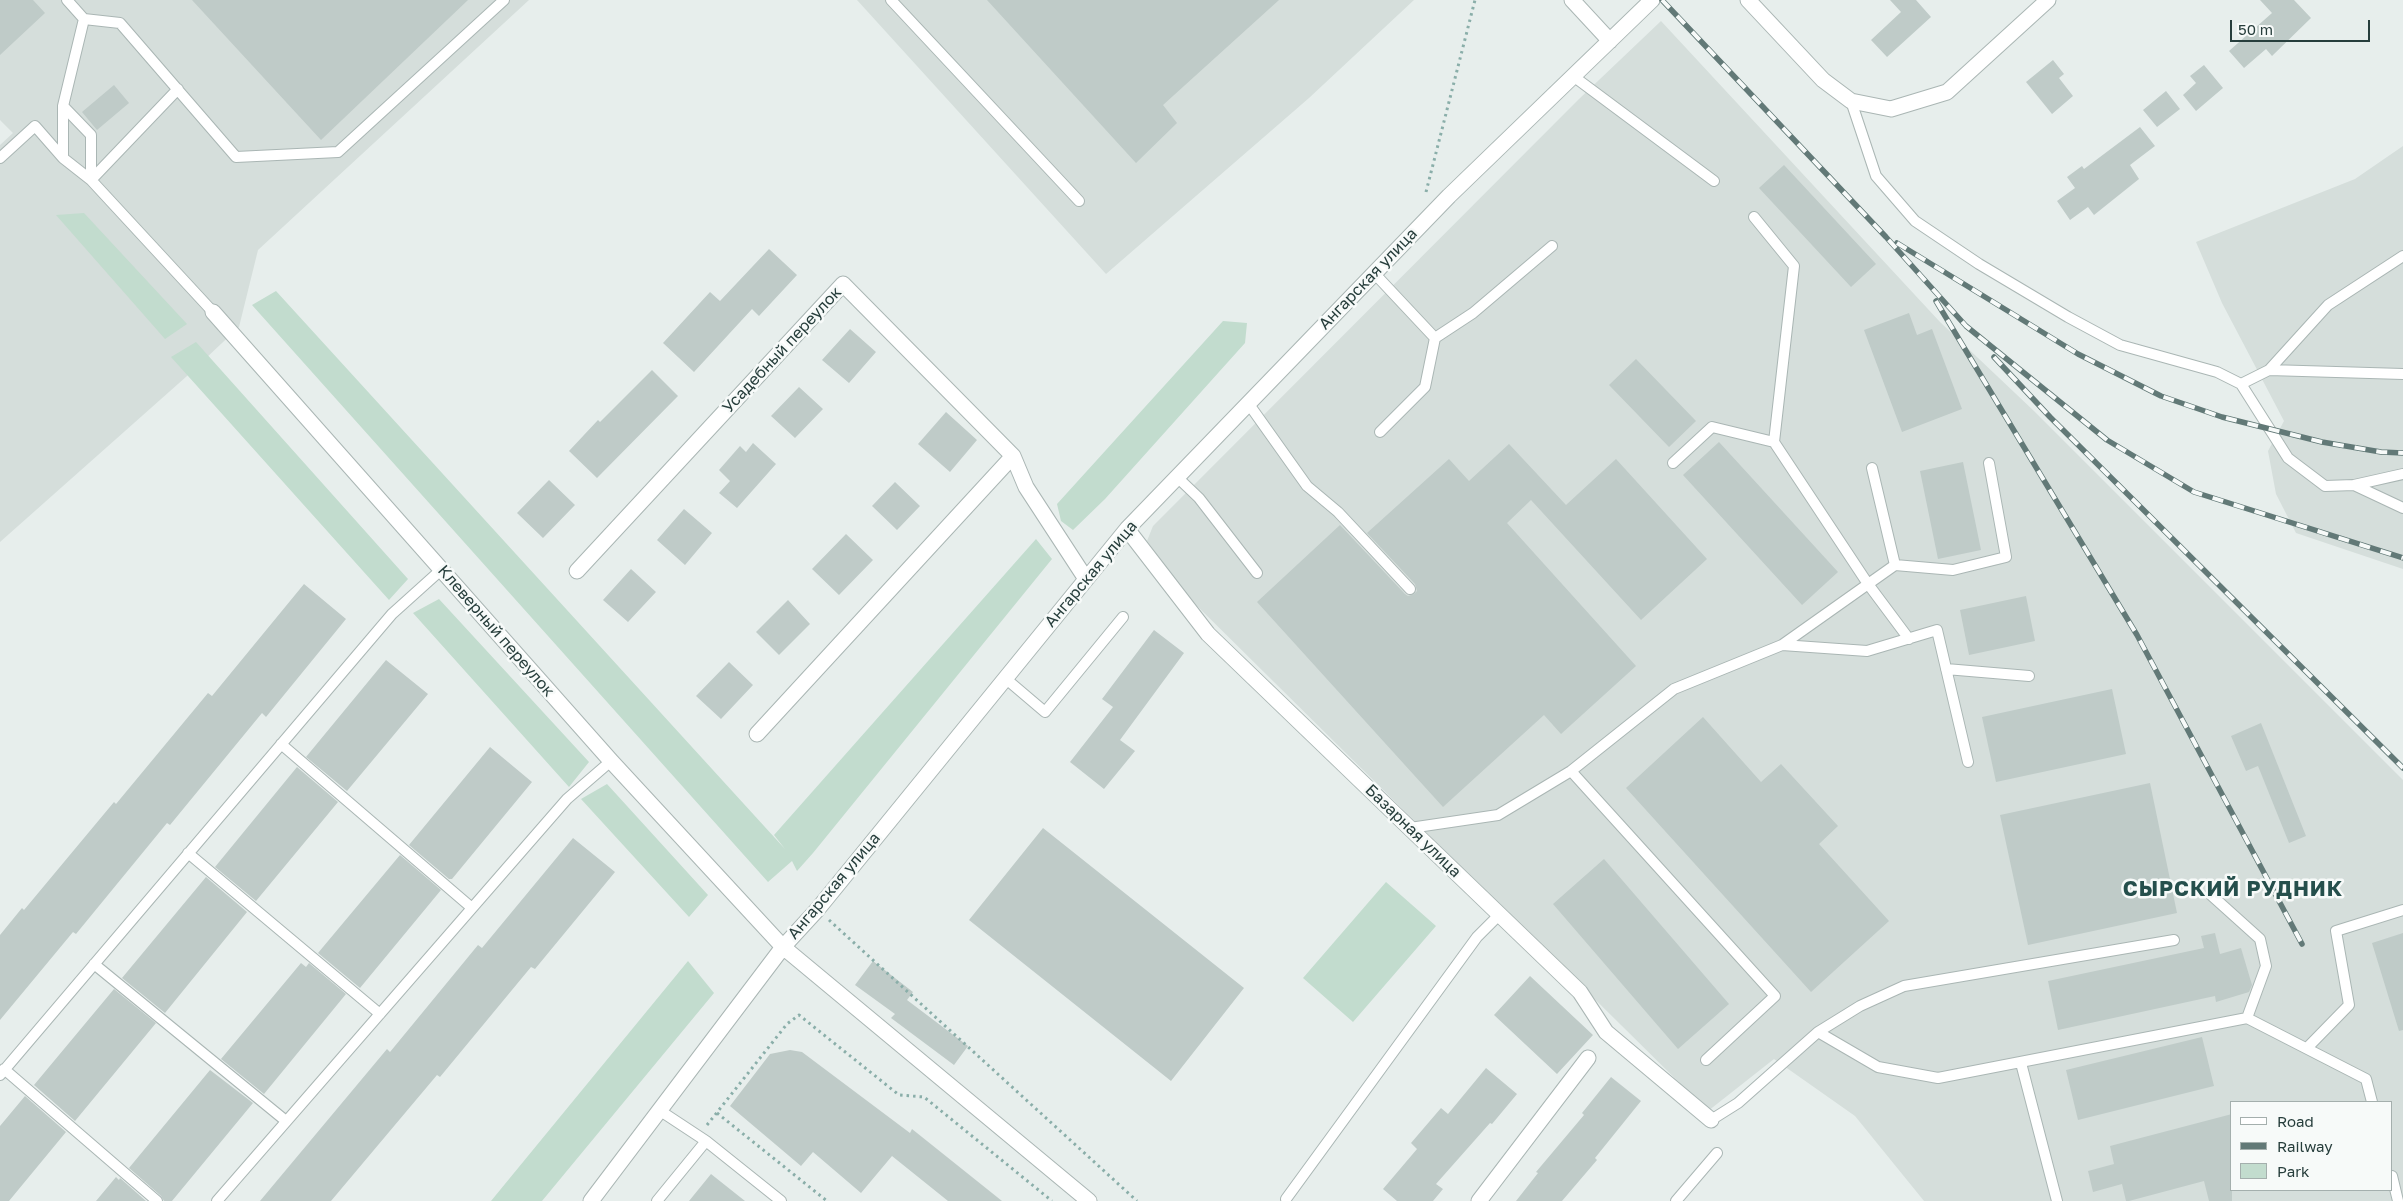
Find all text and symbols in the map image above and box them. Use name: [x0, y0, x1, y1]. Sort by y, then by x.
scale bar: [2233, 10, 2373, 42]
text: 50 m: [2238, 20, 2273, 38]
street label: Ангарская улица: [1315, 224, 1421, 334]
street label: Усадебный переулок: [718, 283, 846, 417]
street label: Ангарская улица: [1041, 517, 1141, 631]
street label: Клеверный переулок: [434, 561, 558, 701]
street label: Базарная улица: [1361, 780, 1465, 882]
street label: Ангарская улица: [784, 829, 884, 943]
district label: СЫРСКИЙ РУДНИК: [2121, 876, 2345, 902]
legend: [2230, 1101, 2393, 1191]
text: Road: [2277, 1112, 2314, 1130]
text: Railway: [2277, 1137, 2333, 1155]
text: Park: [2277, 1162, 2309, 1180]

